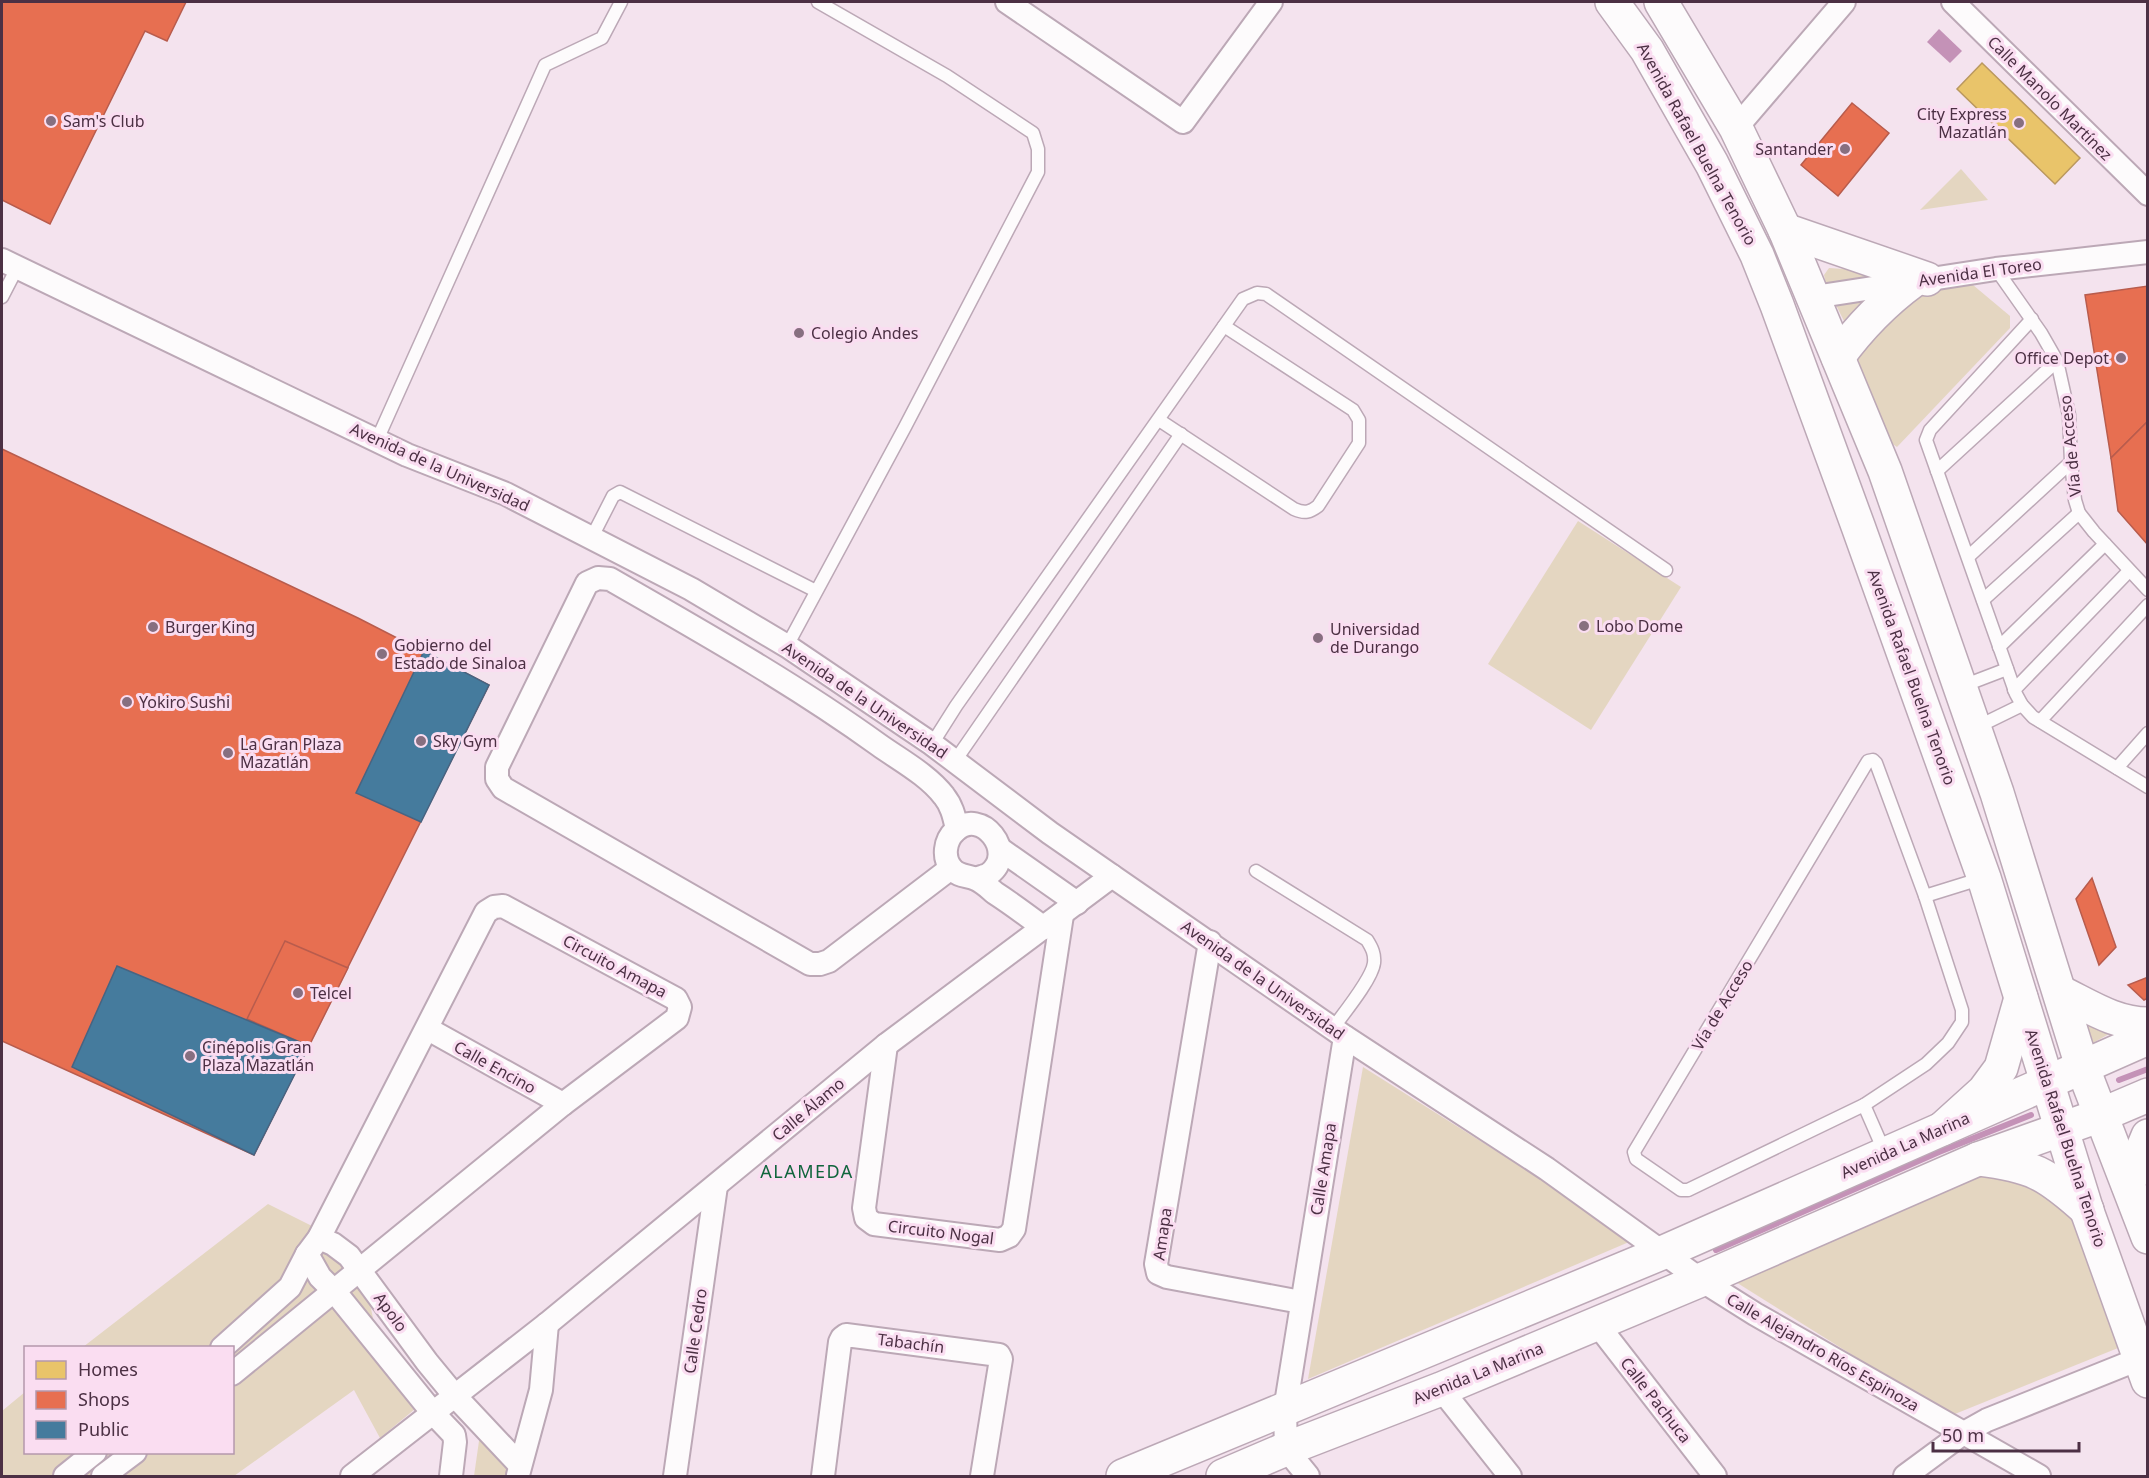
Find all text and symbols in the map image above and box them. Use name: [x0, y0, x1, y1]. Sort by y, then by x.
street label: Calle Manolo Martínez: [1983, 31, 2117, 165]
street label: Avenida Rafael Buelna Tenorio: [1632, 39, 1762, 249]
place label: City Express Mazatlán: [1917, 103, 2007, 143]
place label: Sam's Club: [63, 110, 144, 132]
marker: Sam's Club: [44, 114, 58, 128]
marker: City Express Mazatlán: [2012, 116, 2026, 130]
place label: Santander: [1755, 138, 1833, 160]
marker: Santander: [1838, 142, 1852, 156]
street label: Avenida El Toreo: [1917, 252, 2043, 292]
place label: Colegio Andes: [811, 322, 918, 344]
marker: Colegio Andes: [792, 326, 806, 340]
place label: Office Depot: [2015, 347, 2109, 369]
marker: Office Depot: [2114, 351, 2128, 365]
street label: Vía de Acceso: [2054, 394, 2086, 498]
street label: Avenida de la Universidad: [347, 417, 533, 517]
street label: Avenida Rafael Buelna Tenorio: [1863, 566, 1961, 788]
place label: Lobo Dome: [1596, 615, 1683, 637]
place label: Burger King: [165, 616, 255, 638]
place label: Universidad de Durango: [1330, 618, 1420, 658]
marker: Lobo Dome: [1577, 619, 1591, 633]
marker: Burger King: [146, 620, 160, 634]
marker: Universidad de Durango: [1311, 631, 1325, 645]
place label: Gobierno del Estado de Sinaloa: [394, 634, 527, 674]
street label: Avenida de la Universidad: [778, 636, 952, 764]
marker: Gobierno del Estado de Sinaloa: [375, 647, 389, 661]
place label: Yokiro Sushi: [139, 691, 230, 713]
marker: Yokiro Sushi: [120, 695, 134, 709]
place label: Sky Gym: [433, 730, 497, 752]
place label: La Gran Plaza Mazatlán: [240, 733, 342, 773]
marker: Sky Gym: [414, 734, 428, 748]
marker: La Gran Plaza Mazatlán: [221, 746, 235, 760]
street label: Avenida de la Universidad: [1177, 915, 1349, 1045]
street label: Circuito Amapa: [559, 929, 671, 1003]
street label: Vía de Acceso: [1686, 956, 1758, 1054]
place label: Telcel: [310, 982, 352, 1004]
marker: Telcel: [291, 986, 305, 1000]
street label: Avenida Rafael Buelna Tenorio: [2020, 1026, 2112, 1250]
street label: Calle Encino: [450, 1035, 540, 1099]
place label: Cinépolis Gran Plaza Mazatlán: [202, 1036, 314, 1076]
marker: Cinépolis Gran Plaza Mazatlán: [183, 1049, 197, 1063]
street label: Calle Álamo: [767, 1072, 849, 1146]
street label: Avenida La Marina: [1837, 1107, 1973, 1183]
street label: Calle Amapa: [1305, 1121, 1341, 1217]
district label: ALAMEDA: [760, 1159, 854, 1183]
street label: Amapa: [1147, 1206, 1177, 1262]
street label: Circuito Nogal: [887, 1215, 995, 1249]
street label: Calle Cedro: [678, 1287, 712, 1375]
street label: Apolo: [369, 1288, 413, 1336]
street label: Calle Alejandro Ríos Espinoza: [1723, 1288, 1923, 1416]
street label: Tabachín: [876, 1328, 946, 1358]
street label: Avenida La Marina: [1409, 1337, 1547, 1409]
legend: [24, 1346, 234, 1454]
street label: Calle Pachuca: [1616, 1353, 1696, 1447]
text: Homes: [78, 1357, 138, 1381]
text: Shops: [78, 1387, 130, 1411]
scale bar: [1933, 1415, 2078, 1453]
text: Public: [78, 1417, 129, 1441]
text: 50 m: [1942, 1423, 1984, 1447]

